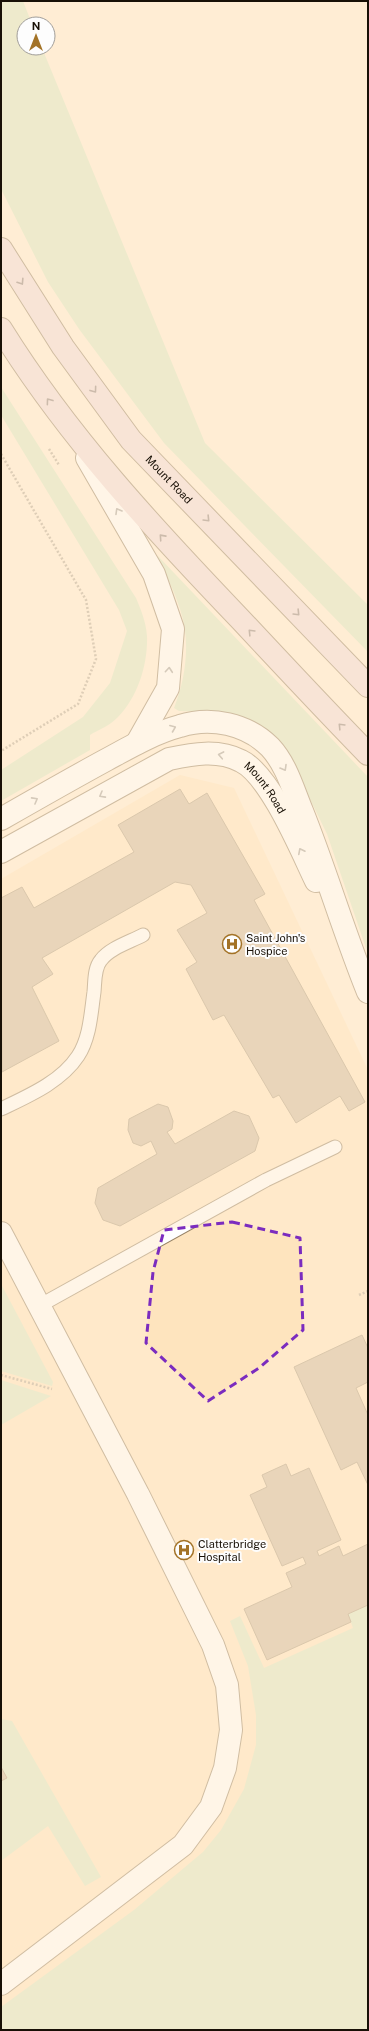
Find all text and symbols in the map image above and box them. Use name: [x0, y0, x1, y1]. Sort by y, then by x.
north arrow: [16, 16, 56, 56]
text: N: [32, 20, 40, 32]
one-way arrow: [17, 278, 24, 285]
one-way arrow: [89, 385, 96, 392]
one-way arrow: [46, 398, 54, 405]
street label: Mount Road: [143, 453, 195, 506]
one-way arrow: [115, 508, 122, 515]
one-way arrow: [202, 514, 210, 522]
one-way arrow: [159, 534, 167, 542]
one-way arrow: [292, 608, 300, 616]
one-way arrow: [248, 629, 256, 637]
one-way arrow: [165, 667, 174, 673]
one-way arrow: [338, 723, 346, 731]
one-way arrow: [170, 725, 177, 733]
one-way arrow: [218, 752, 225, 760]
street label: Mount Road: [242, 759, 288, 815]
one-way arrow: [279, 764, 286, 771]
one-way arrow: [98, 791, 106, 798]
one-way arrow: [31, 797, 38, 804]
one-way arrow: [298, 847, 306, 855]
place label: Saint John's Hospice: [246, 932, 306, 957]
hospital icon: Saint John's Hospice: [221, 933, 243, 955]
place label: Clatterbridge Hospital: [198, 1538, 266, 1563]
hospital icon: Clatterbridge Hospital: [173, 1539, 195, 1561]

